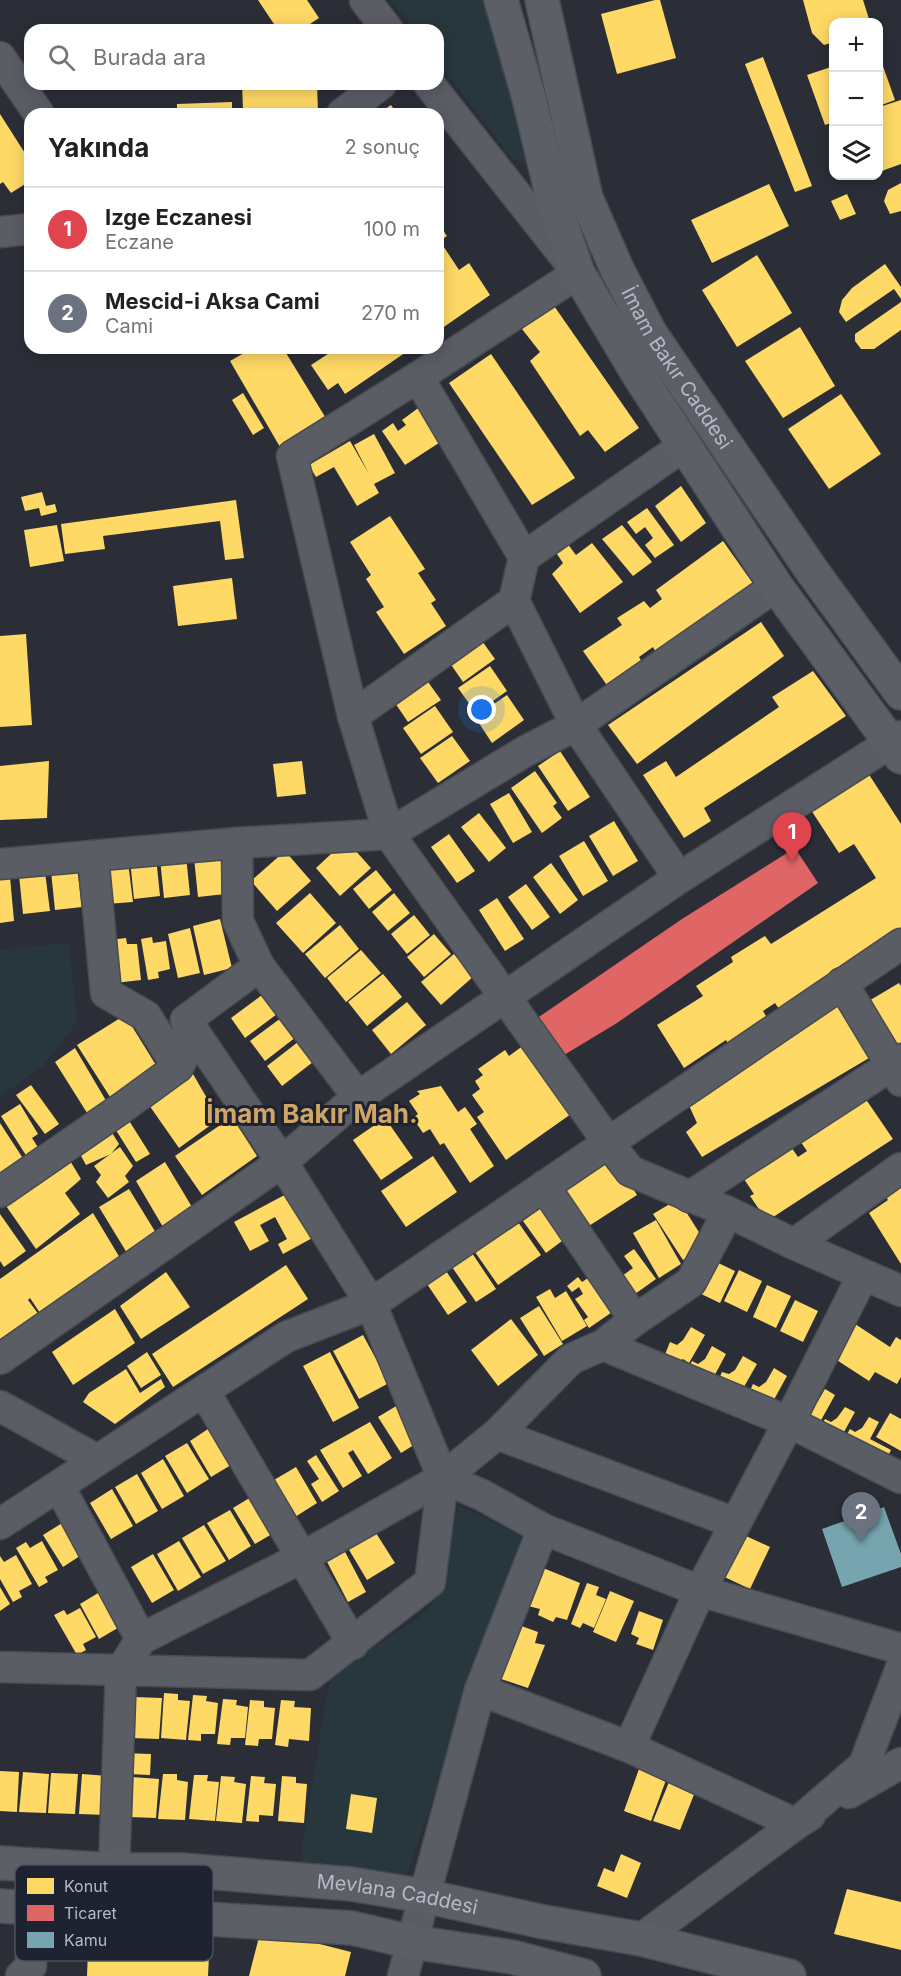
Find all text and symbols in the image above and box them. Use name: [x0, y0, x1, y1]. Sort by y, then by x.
map controls: [829, 18, 883, 180]
button: +: [829, 18, 883, 72]
search box: [24, 24, 444, 90]
icon: search: [45, 41, 78, 74]
text: Burada ara: [93, 44, 206, 70]
button: −: [829, 72, 883, 126]
button: layers: [829, 126, 883, 180]
text: Yakında: [48, 132, 149, 163]
text: 2 sonuç: [345, 135, 420, 159]
text: Izge Eczanesi: [105, 204, 252, 230]
text: 1: [63, 217, 72, 241]
text: 100 m: [363, 217, 420, 241]
text: Eczane: [105, 230, 174, 254]
street label: İmam Bakır Caddesi: [616, 282, 737, 454]
text: Mescid-i Aksa Cami: [105, 288, 320, 314]
text: 2: [61, 301, 74, 325]
text: 270 m: [361, 301, 420, 325]
text: Cami: [105, 314, 153, 338]
your location: [467, 695, 496, 724]
pin: 1: [772, 812, 812, 862]
district label: İmam Bakır Mah.: [206, 1098, 418, 1129]
pin: 2: [842, 1492, 880, 1542]
legend: [15, 1865, 213, 1961]
street label: Mevlana Caddesi: [316, 1869, 480, 1919]
text: Konut: [64, 1876, 108, 1896]
text: Ticaret: [64, 1903, 117, 1923]
text: Kamu: [64, 1930, 107, 1950]

